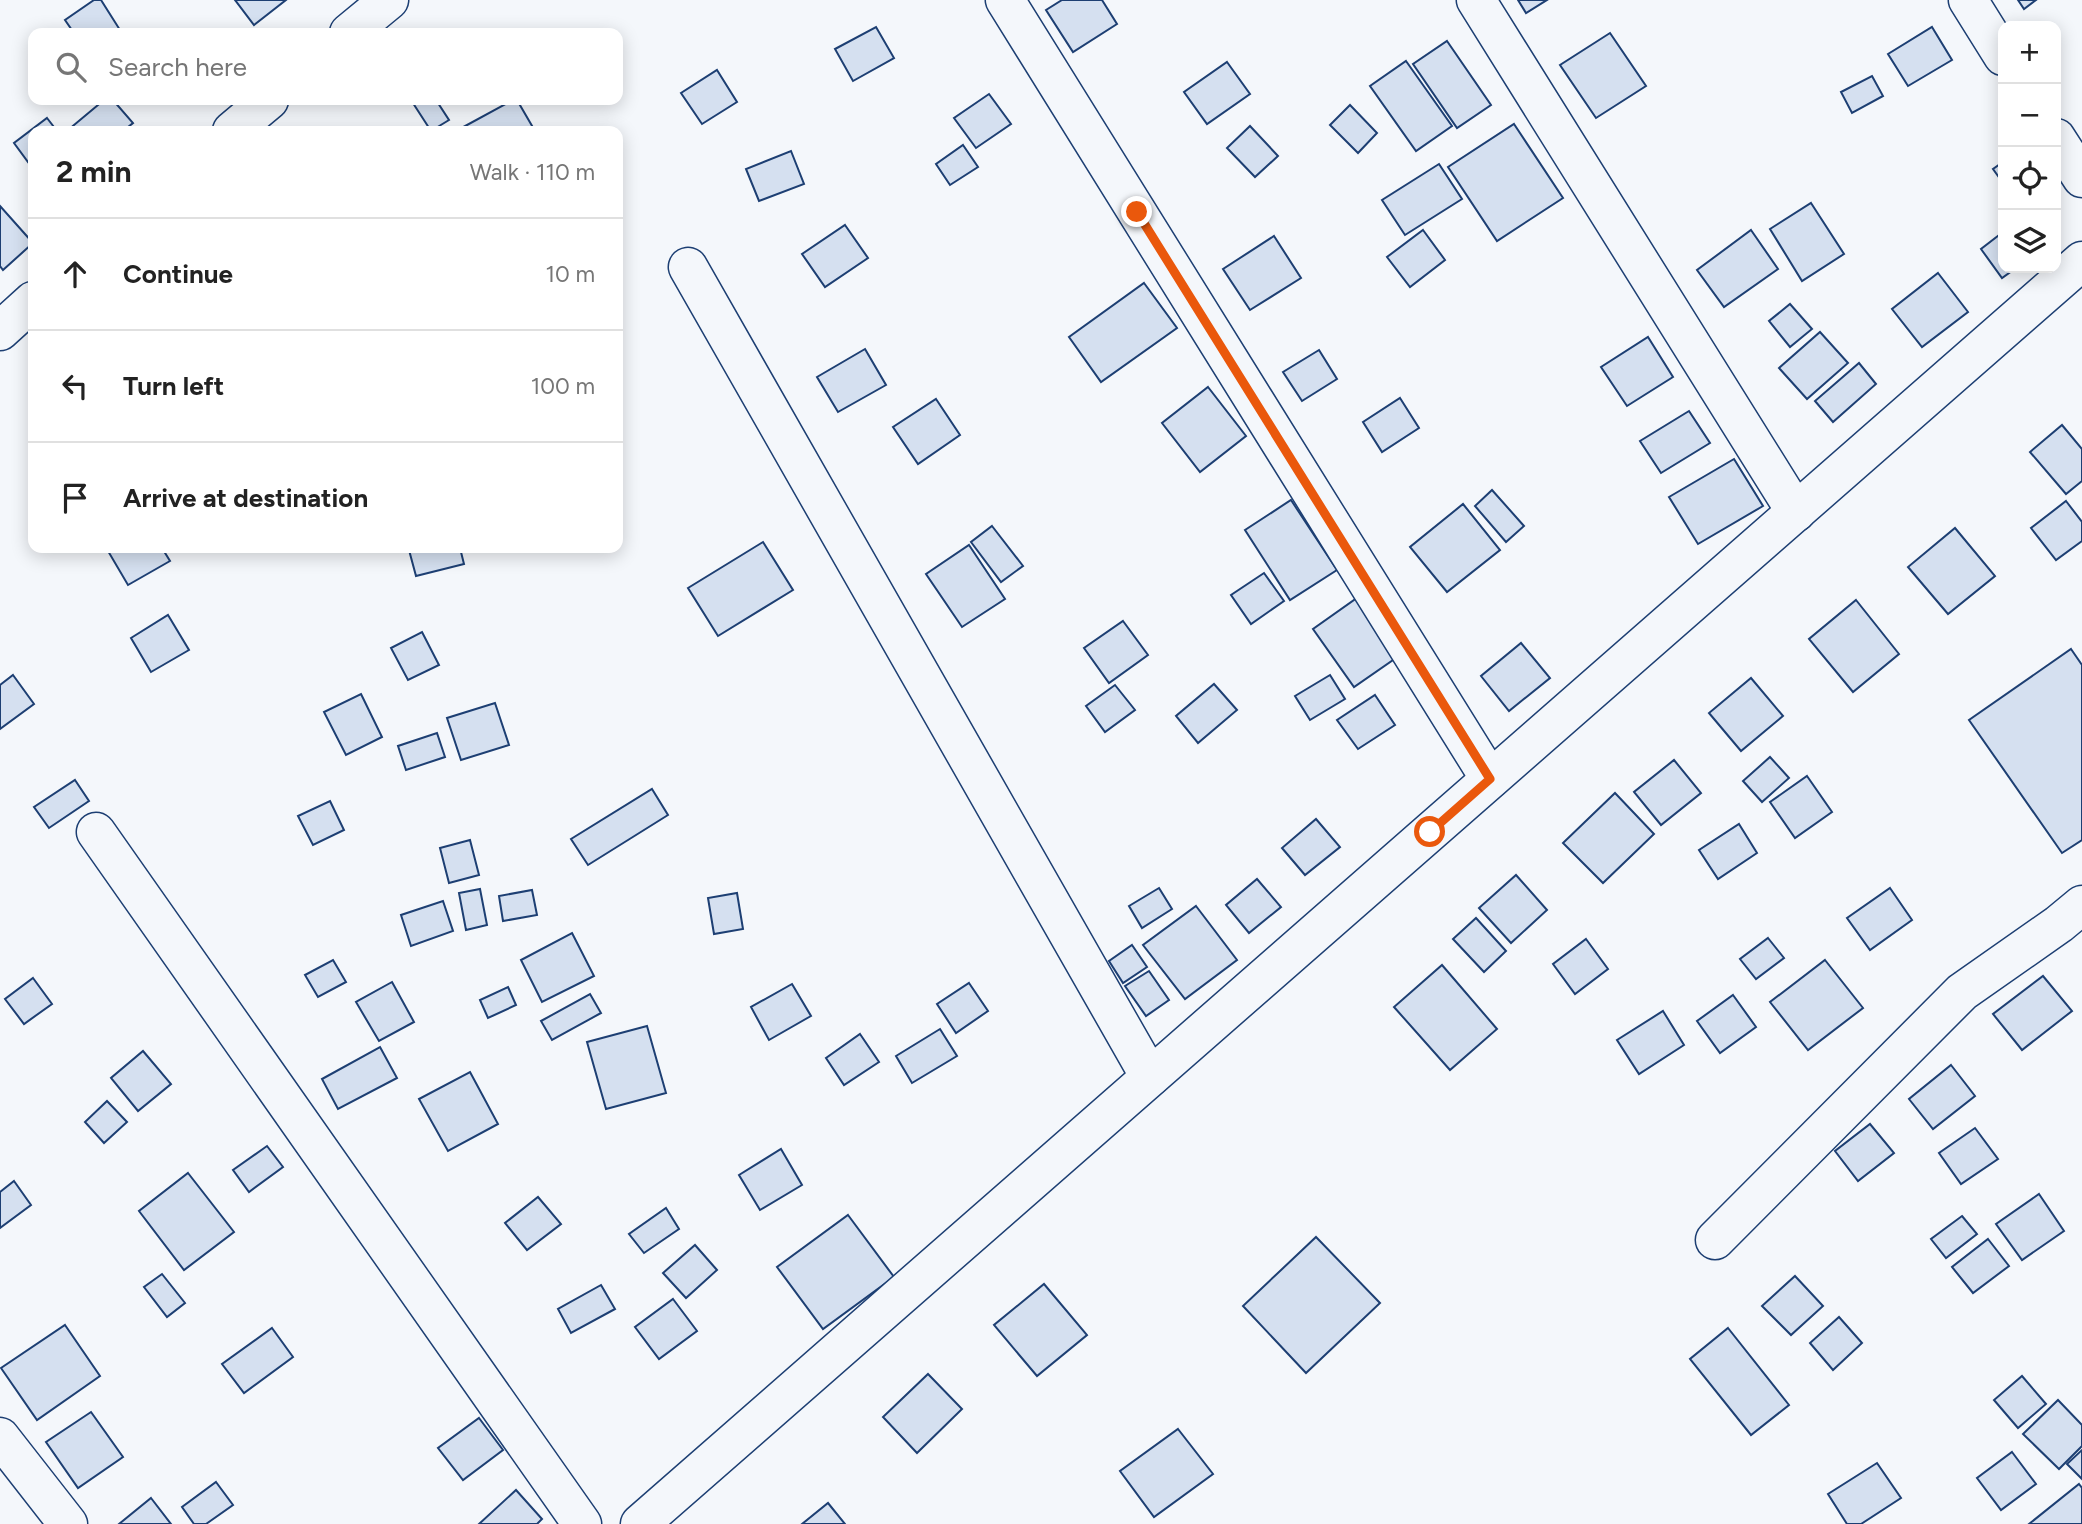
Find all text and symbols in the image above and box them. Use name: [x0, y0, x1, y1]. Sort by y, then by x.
map controls: [1998, 21, 2061, 273]
button: +: [1998, 21, 2061, 84]
search box: [28, 28, 623, 105]
icon: search: [52, 48, 90, 86]
text: Search here: [108, 51, 247, 83]
button: −: [1998, 84, 2061, 147]
button: locate: [1998, 147, 2061, 210]
text: 2 min: [56, 153, 132, 190]
text: Walk · 110 m: [470, 158, 595, 186]
route end: [1121, 196, 1152, 227]
button: layers: [1998, 210, 2061, 273]
icon: ahead: [56, 255, 94, 293]
text: Continue: [123, 258, 233, 290]
text: 10 m: [546, 260, 595, 288]
icon: left: [56, 367, 94, 405]
text: Turn left: [123, 370, 224, 402]
text: 100 m: [531, 372, 595, 400]
icon: arrive: [56, 479, 94, 517]
text: Arrive at destination: [123, 482, 368, 514]
route start: [1414, 816, 1445, 847]

